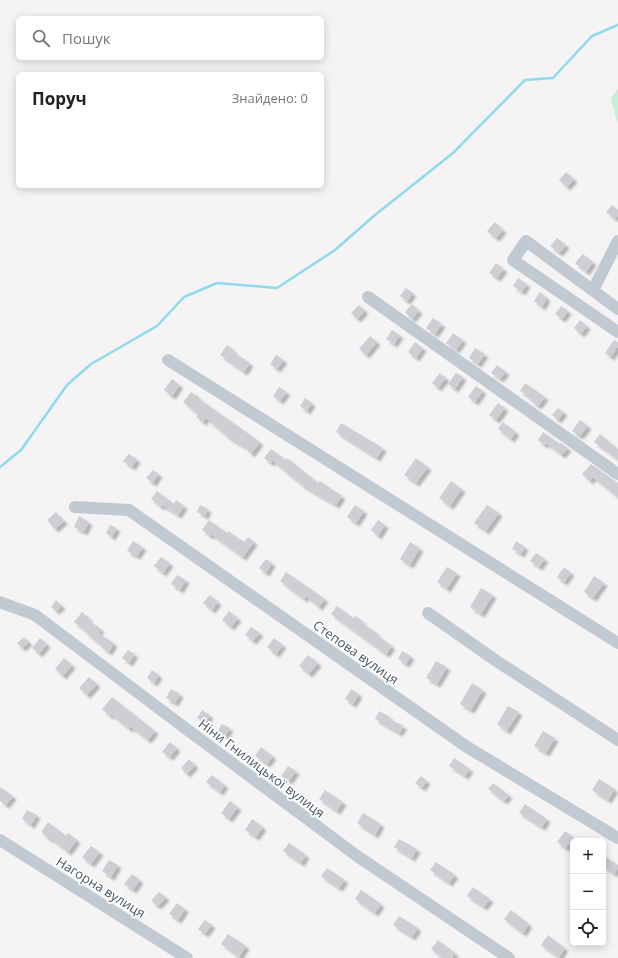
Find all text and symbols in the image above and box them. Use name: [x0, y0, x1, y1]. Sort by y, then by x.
search box: [16, 16, 324, 60]
icon: search: [30, 27, 52, 49]
text: Пошук: [62, 28, 111, 48]
text: Поруч: [32, 87, 87, 110]
text: Знайдено: 0: [232, 89, 308, 107]
street label: Степова вулиця: [310, 616, 402, 688]
street label: Ніни Гнилицької вулиця: [195, 715, 329, 821]
map controls: [570, 838, 606, 946]
button: +: [570, 838, 606, 874]
street label: Нагорна вулиця: [53, 852, 149, 922]
button: −: [570, 874, 606, 910]
button: locate: [570, 910, 606, 946]

